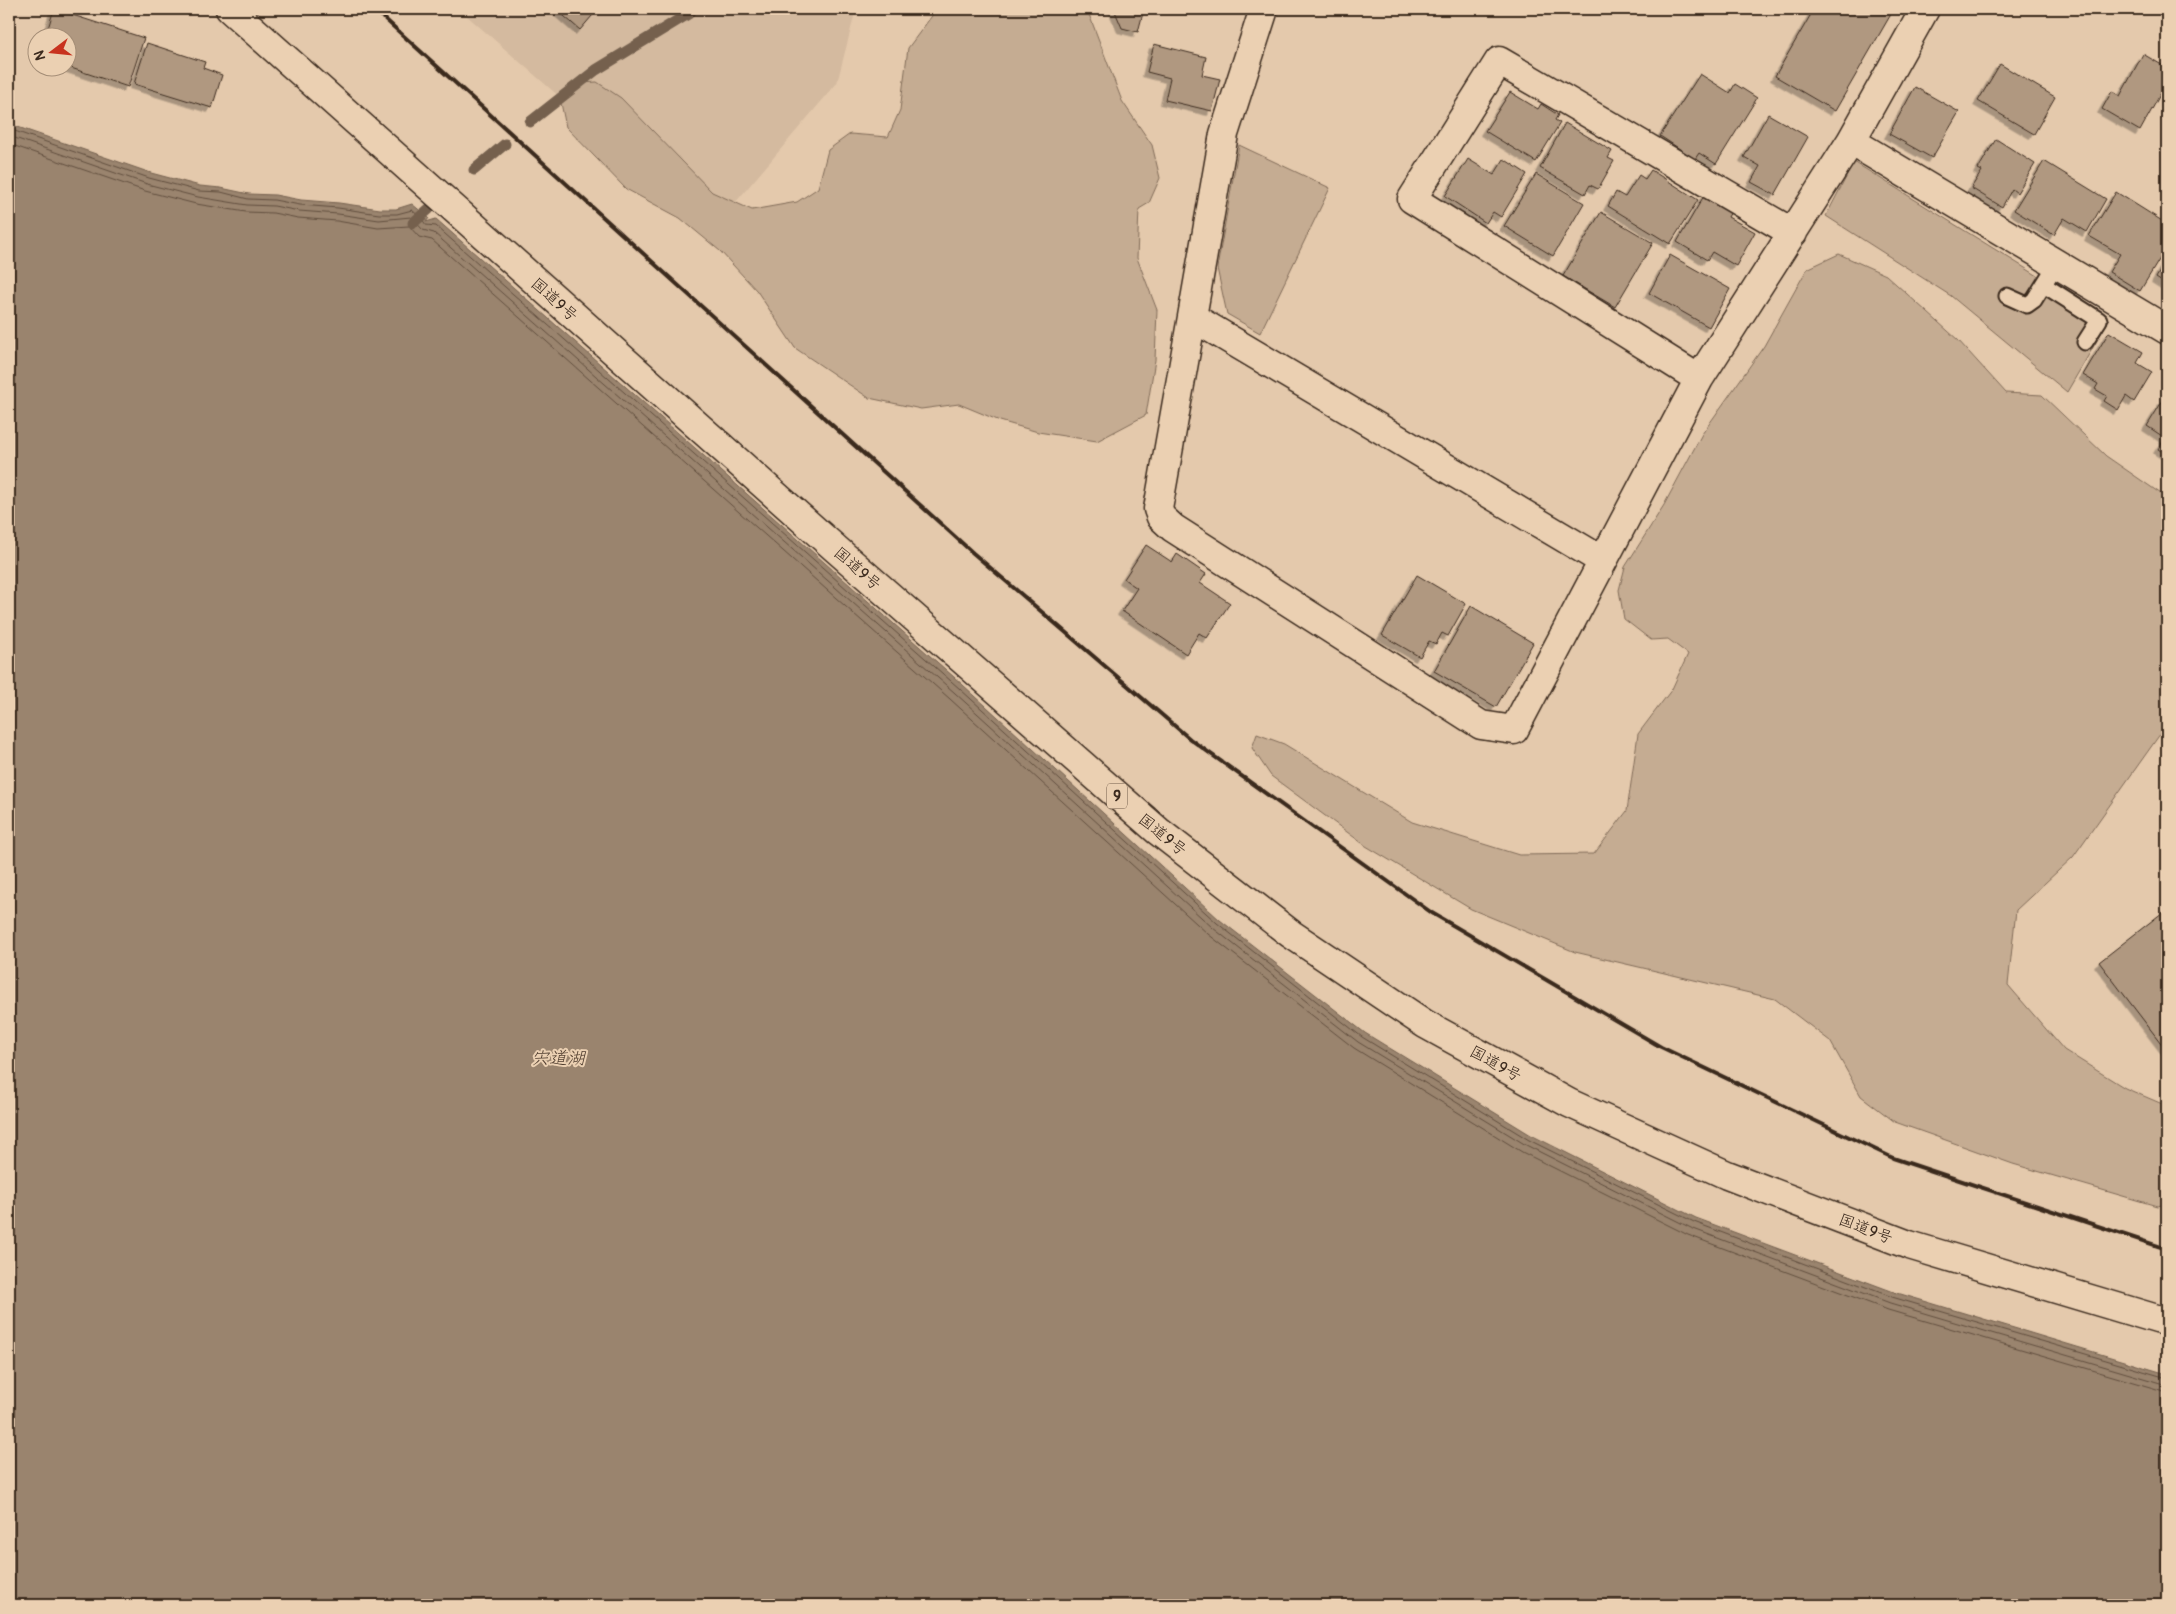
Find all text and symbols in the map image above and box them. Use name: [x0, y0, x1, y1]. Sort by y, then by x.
north arrow: [28, 28, 78, 78]
text: N: [31, 49, 49, 62]
street label: 国道9号: [527, 273, 582, 326]
street label: 国道9号: [830, 543, 885, 595]
road number: 9: [1107, 784, 1127, 808]
street label: 国道9号: [1134, 809, 1191, 860]
street label: 国道9号: [1466, 1041, 1525, 1086]
water label: 宍道湖: [531, 1047, 587, 1070]
street label: 国道9号: [1836, 1210, 1895, 1248]

